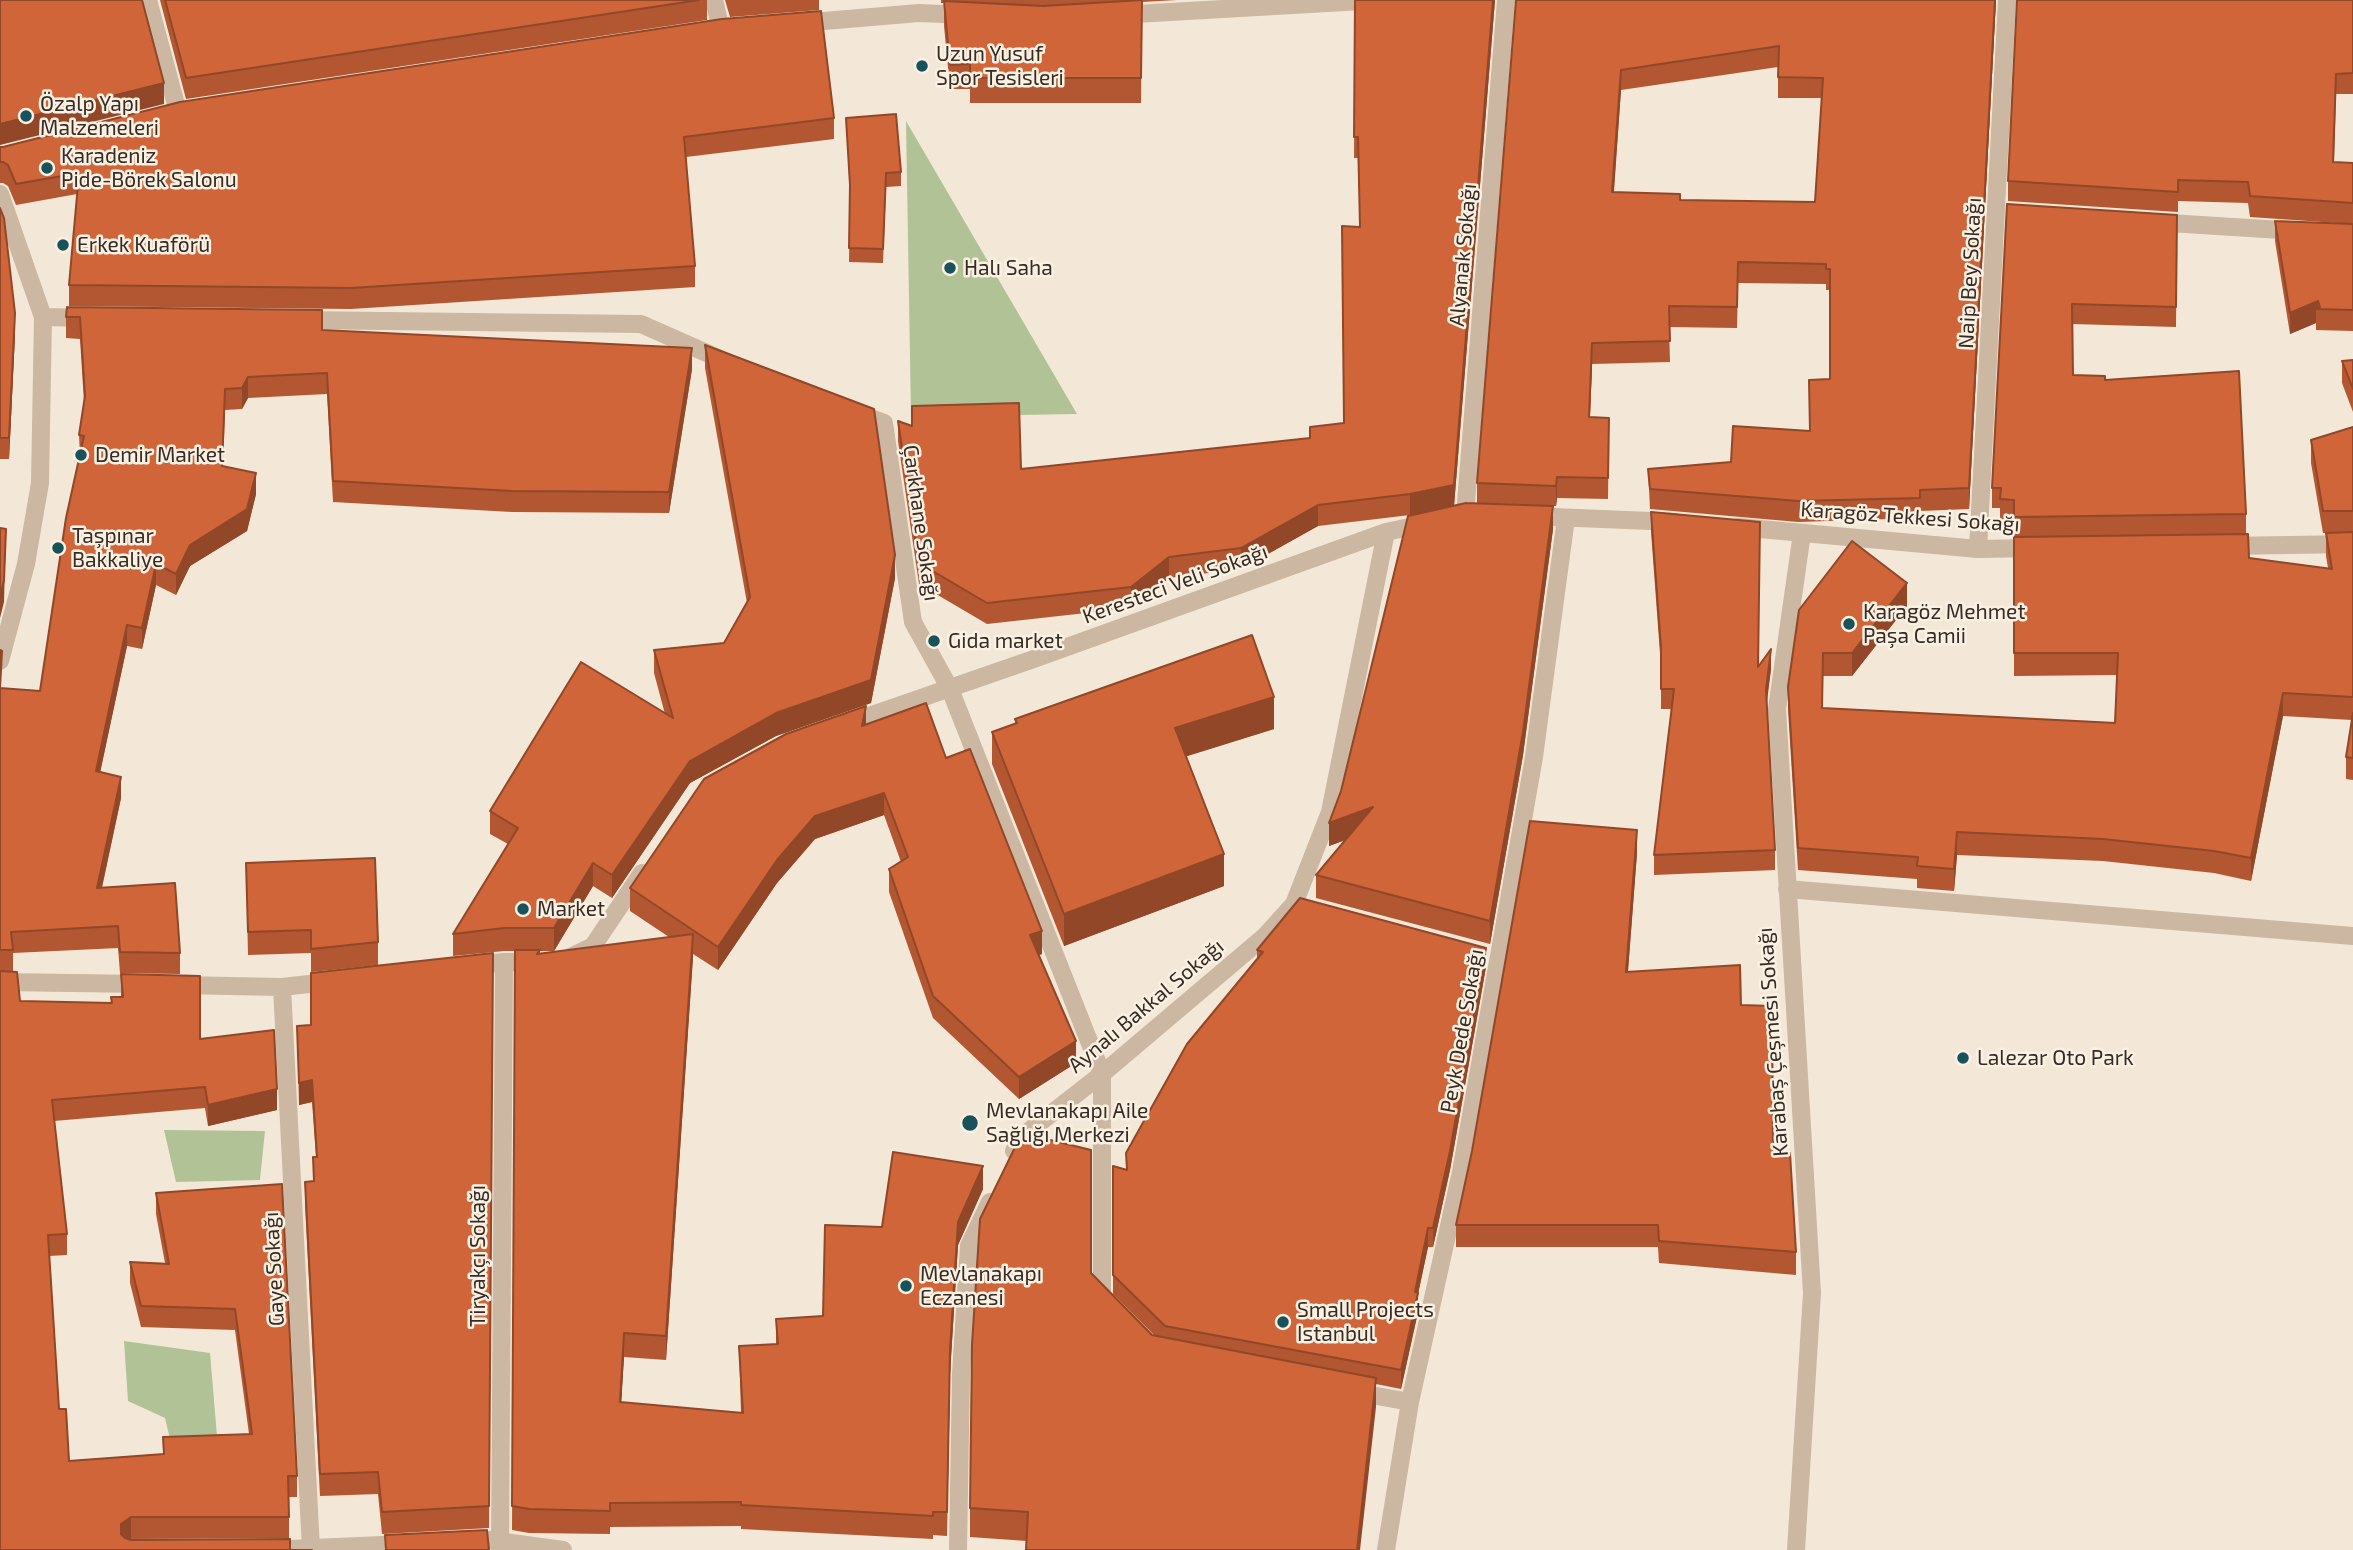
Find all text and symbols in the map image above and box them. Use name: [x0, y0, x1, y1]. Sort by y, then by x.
place label: Uzun Yusuf Spor Tesisleri: [936, 41, 1064, 91]
marker: Uzun Yusuf Spor Tesisleri: [914, 58, 930, 74]
place label: Özalp Yapı Malzemeleri: [40, 91, 159, 141]
marker: Özalp Yapı Malzemeleri: [18, 108, 34, 124]
place label: Karadeniz Pide-Börek Salonu: [61, 143, 237, 193]
marker: Karadeniz Pide-Börek Salonu: [39, 160, 55, 176]
street label: Alyanak Sokağı: [1444, 183, 1482, 327]
street label: Naip Bey Sokağı: [1953, 197, 1987, 349]
place label: Erkek Kuaförü: [77, 232, 210, 258]
marker: Erkek Kuaförü: [55, 237, 71, 253]
place label: Halı Saha: [964, 255, 1053, 281]
marker: Halı Saha: [942, 260, 958, 276]
place label: Demir Market: [95, 442, 225, 468]
street label: Çarkhane Sokağı: [898, 443, 944, 603]
marker: Demir Market: [73, 447, 89, 463]
street label: Karagöz Tekkesi Sokağı: [1800, 497, 2020, 537]
place label: Taşpınar Bakkaliye: [72, 523, 163, 573]
street label: Keresteci Veli Sokağı: [1079, 539, 1271, 629]
marker: Taşpınar Bakkaliye: [50, 540, 66, 556]
place label: Karagöz Mehmet Paşa Camii: [1863, 599, 2025, 649]
marker: Karagöz Mehmet Paşa Camii: [1841, 616, 1857, 632]
place label: Gida market: [948, 628, 1063, 654]
marker: Gida market: [926, 633, 942, 649]
place label: Market: [537, 896, 605, 922]
marker: Market: [515, 901, 531, 917]
street label: Karabaş Çeşmesi Sokağı: [1752, 927, 1794, 1157]
street label: Aynalı Bakkal Sokağı: [1063, 934, 1229, 1078]
street label: Peyk Dede Sokağı: [1435, 947, 1489, 1115]
place label: Lalezar Oto Park: [1977, 1045, 2134, 1071]
marker: Lalezar Oto Park: [1955, 1050, 1971, 1066]
place label: Mevlanakapı Aile Sağlığı Merkezi: [986, 1098, 1148, 1148]
marker: Mevlanakapı Aile Sağlığı Merkezi: [960, 1113, 980, 1133]
street label: Tiryakçı Sokağı: [465, 1185, 491, 1327]
street label: Gaye Sokağı: [258, 1211, 290, 1327]
place label: Mevlanakapı Eczanesi: [920, 1261, 1042, 1311]
marker: Mevlanakapı Eczanesi: [898, 1278, 914, 1294]
place label: Small Projects Istanbul: [1297, 1297, 1434, 1347]
marker: Small Projects Istanbul: [1275, 1314, 1291, 1330]

